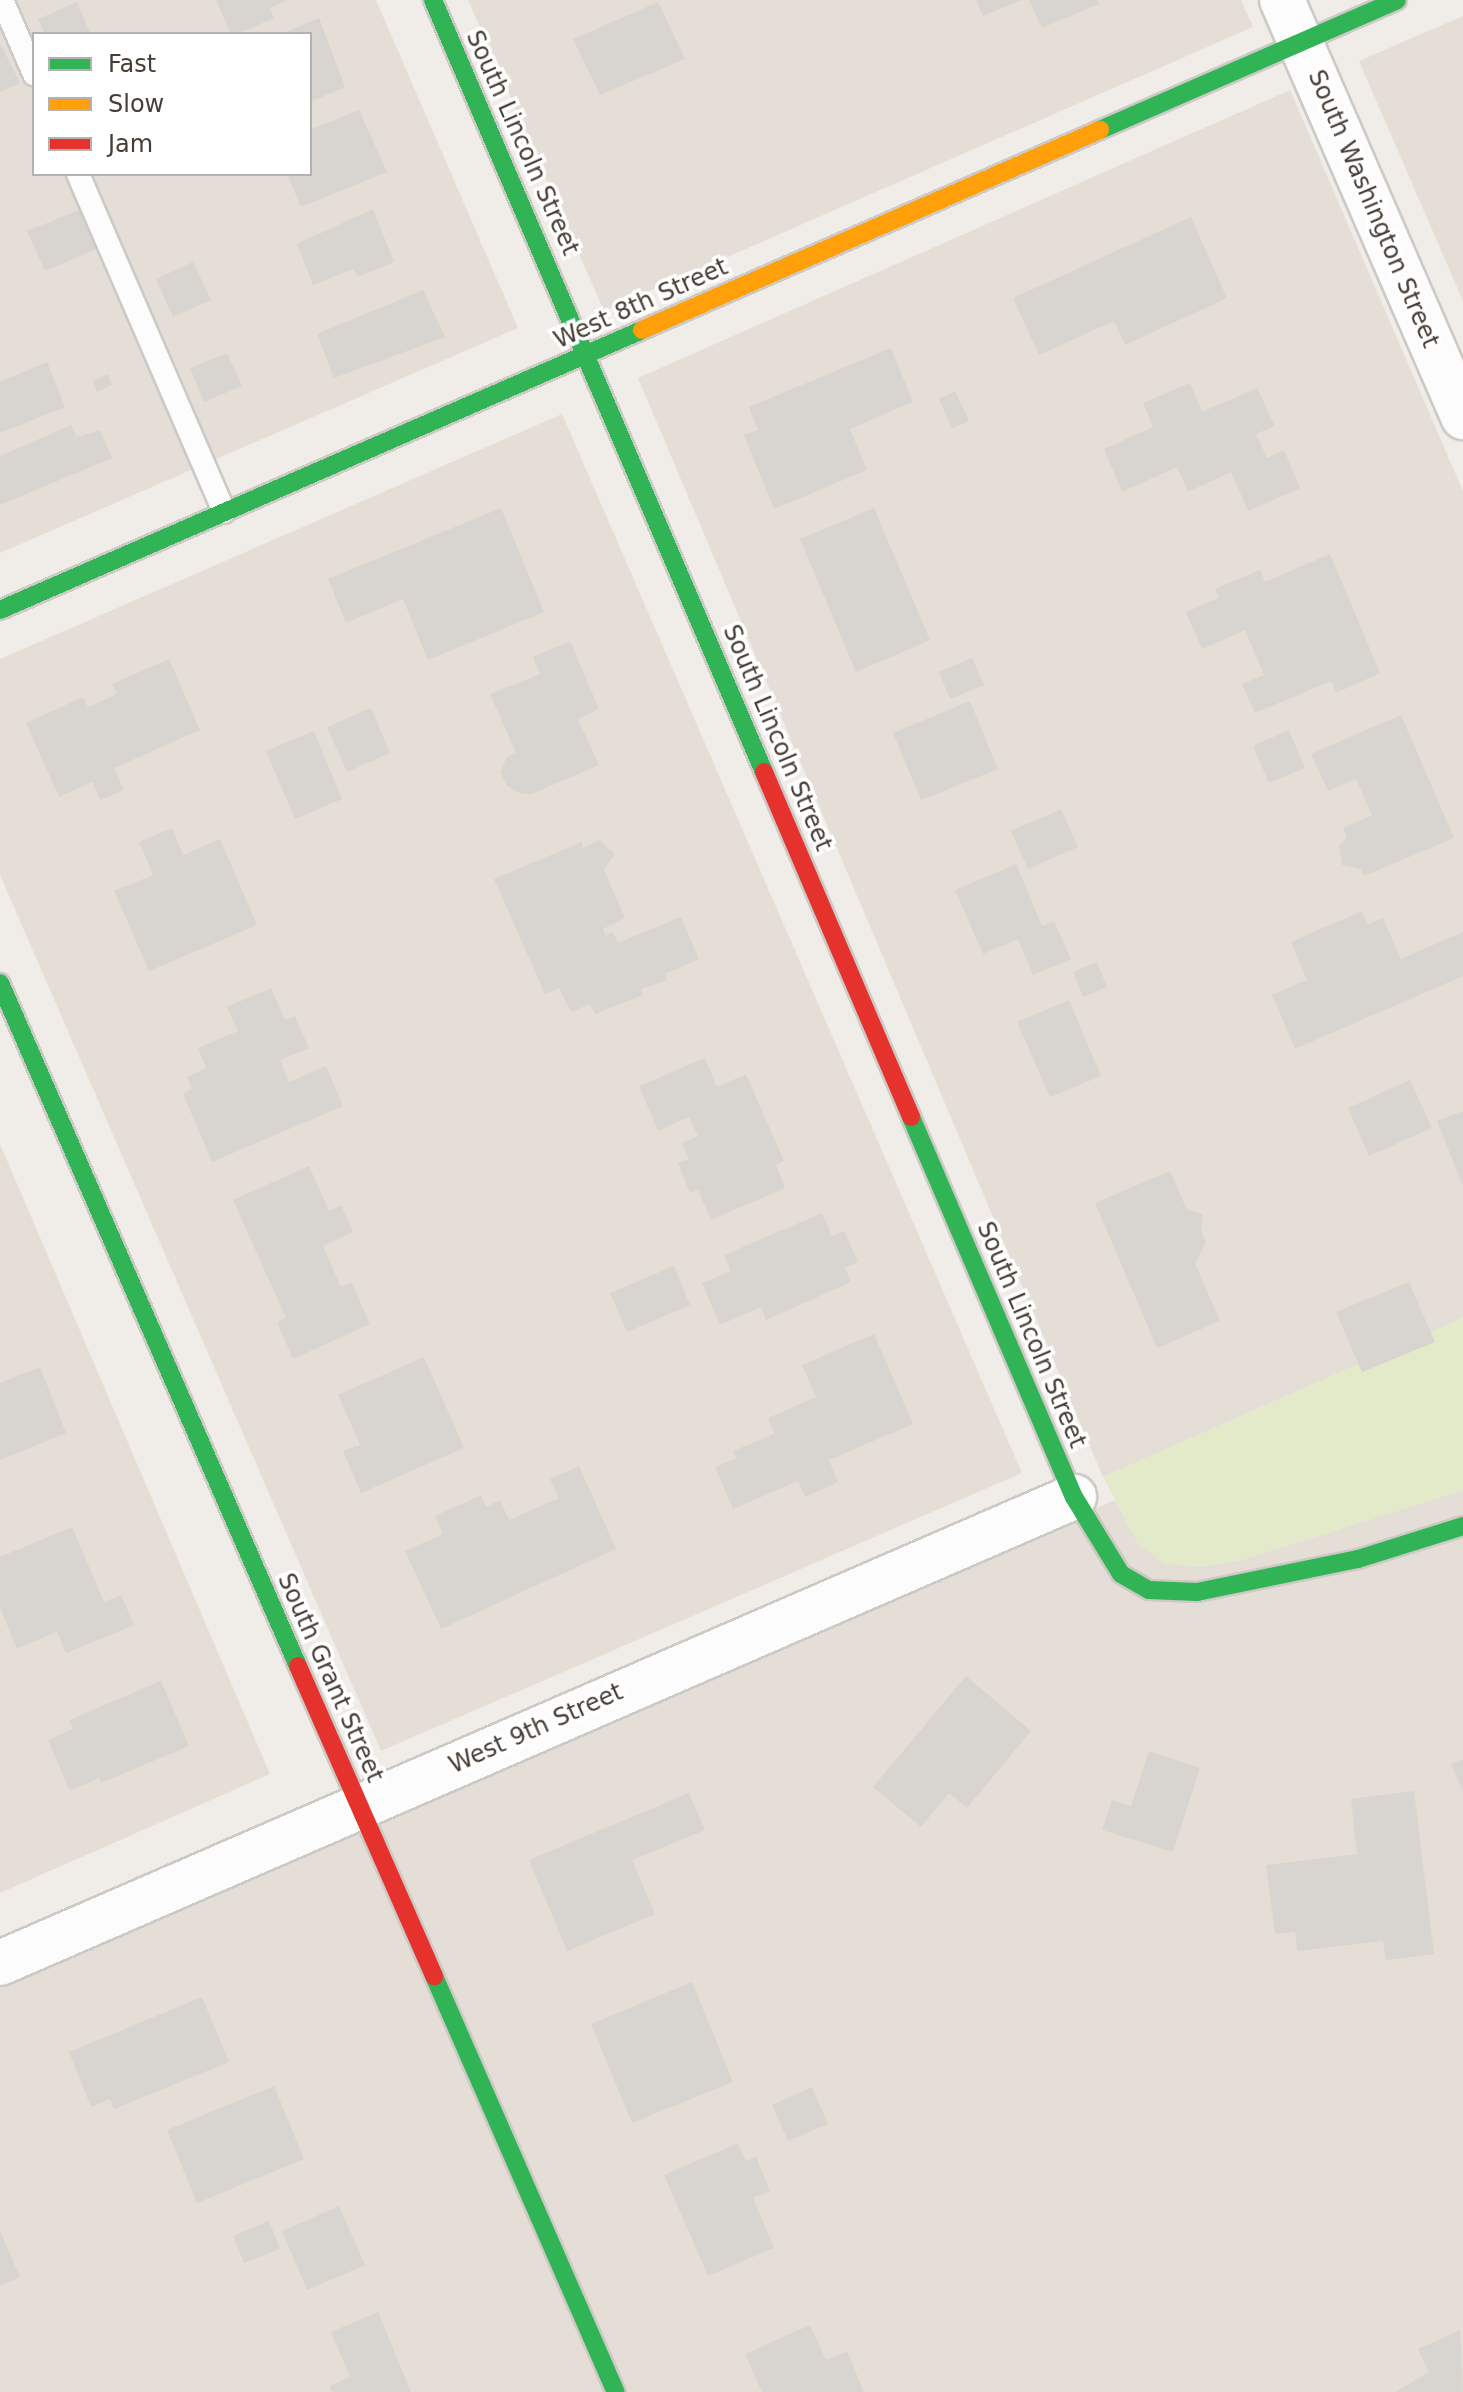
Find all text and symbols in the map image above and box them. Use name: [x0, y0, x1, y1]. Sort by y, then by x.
street label: South Lincoln Street: [459, 26, 585, 260]
legend: [32, 32, 312, 176]
text: Fast: [108, 50, 156, 78]
street label: South Washington Street: [1301, 66, 1445, 352]
text: Slow: [108, 90, 164, 118]
text: Jam: [108, 130, 153, 158]
street label: West 8th Street: [550, 253, 732, 355]
street label: South Lincoln Street: [716, 621, 838, 855]
street label: South Lincoln Street: [970, 1218, 1092, 1452]
street label: South Grant Street: [271, 1569, 389, 1787]
street label: West 9th Street: [445, 1678, 627, 1780]

